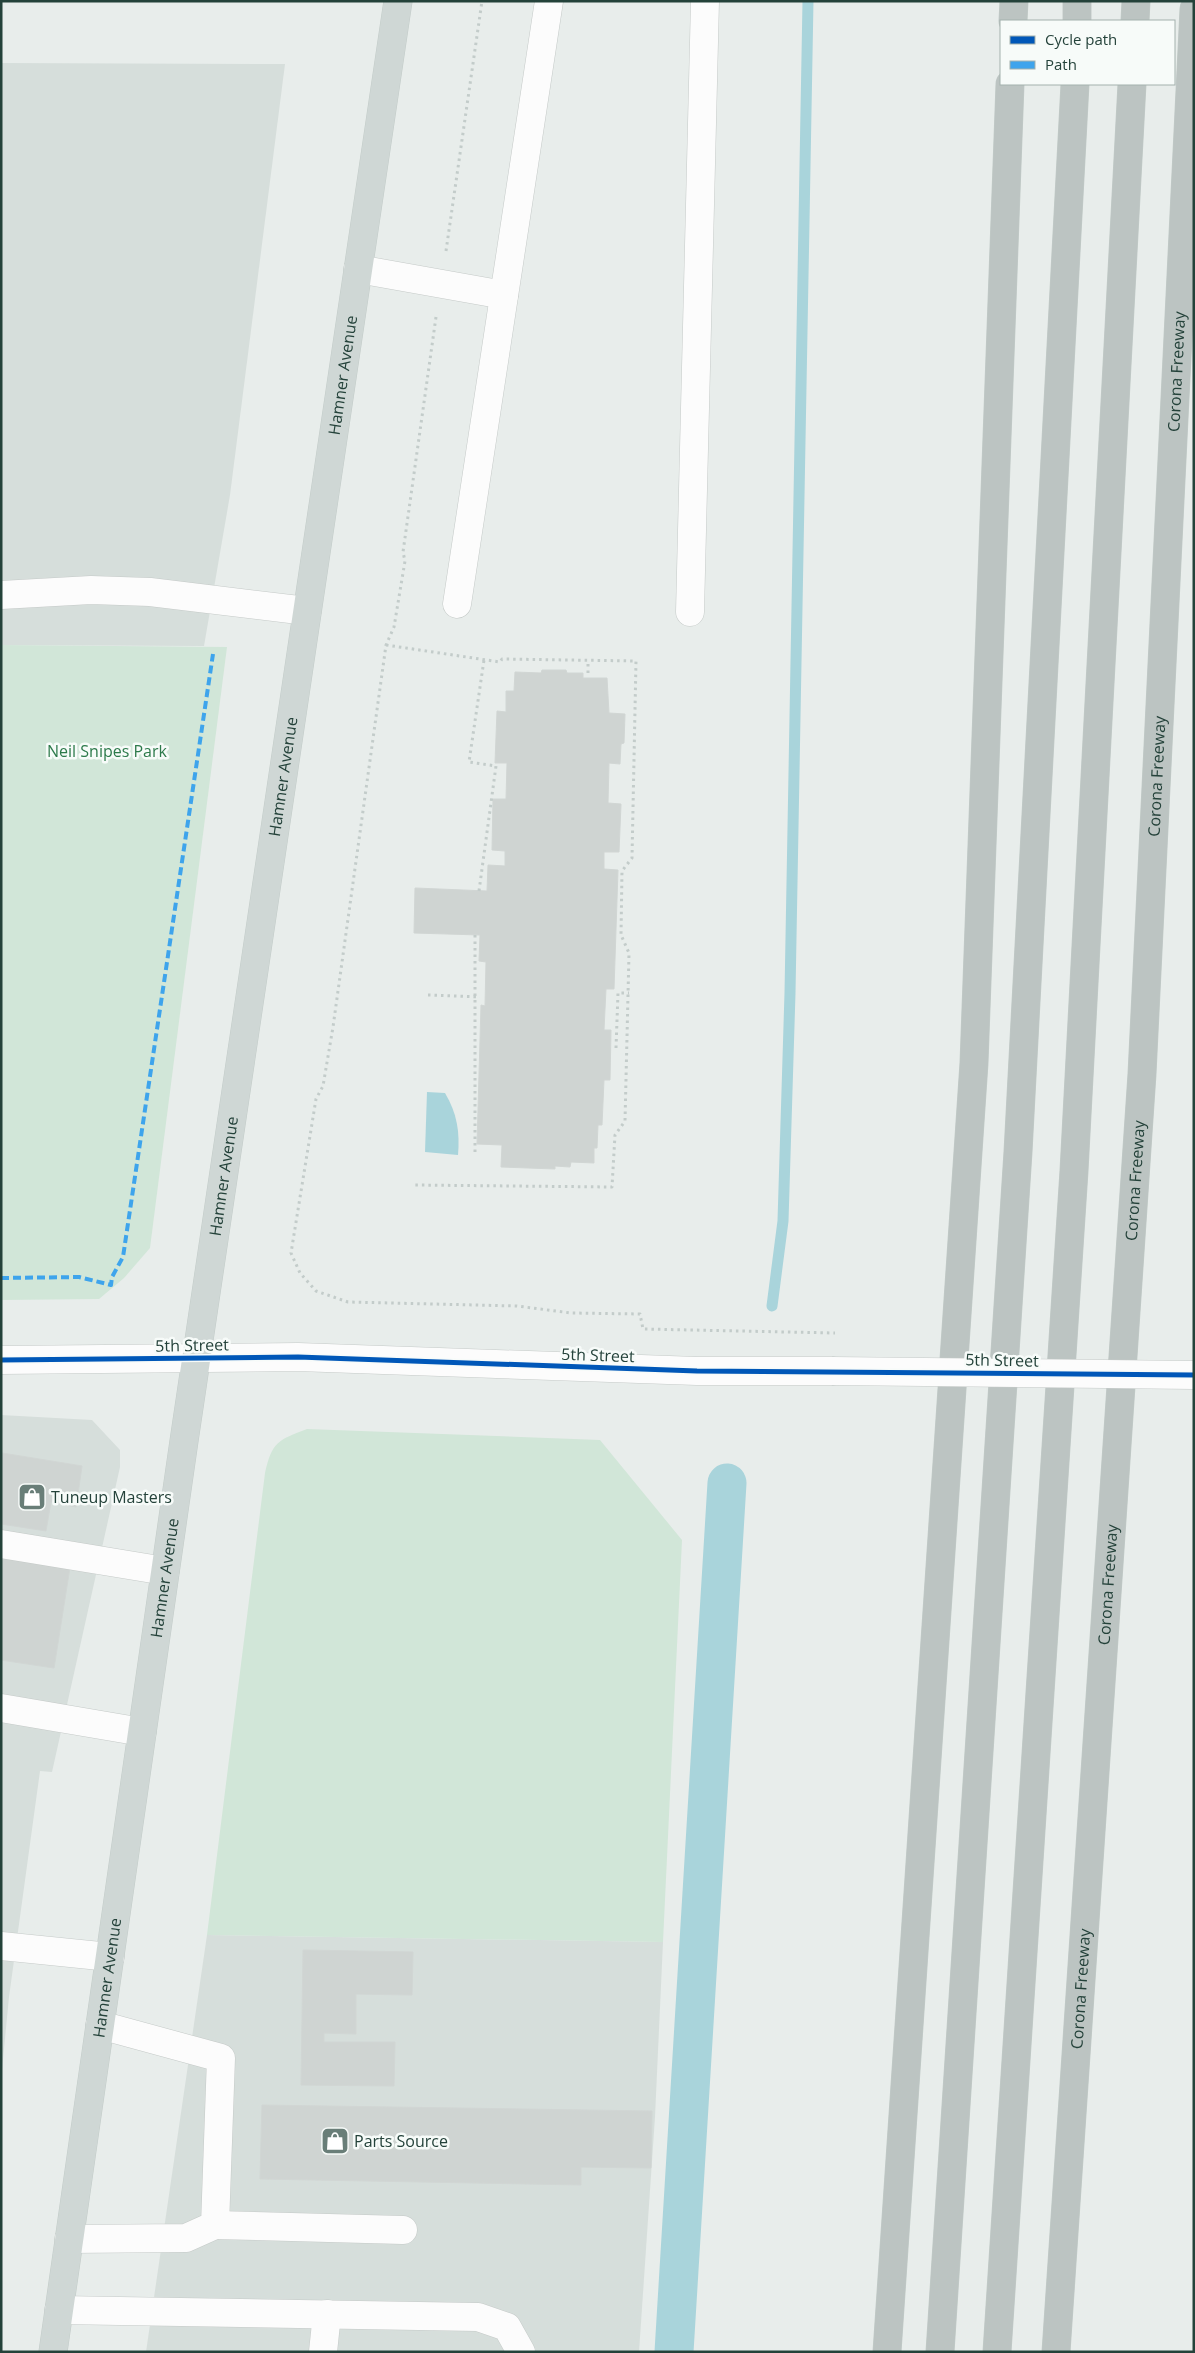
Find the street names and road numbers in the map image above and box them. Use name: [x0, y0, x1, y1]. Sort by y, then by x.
street label: Corona Freeway: [1162, 310, 1190, 433]
street label: Hamner Avenue: [323, 314, 362, 436]
street label: Corona Freeway: [1143, 714, 1171, 837]
street label: Hamner Avenue: [263, 715, 302, 838]
street label: Hamner Avenue: [204, 1115, 243, 1238]
street label: Corona Freeway: [1120, 1119, 1150, 1242]
street label: 5th Street: [155, 1333, 229, 1357]
street label: 5th Street: [561, 1343, 635, 1367]
street label: 5th Street: [965, 1348, 1039, 1372]
street label: Hamner Avenue: [145, 1517, 184, 1639]
street label: Corona Freeway: [1093, 1523, 1123, 1646]
street label: Hamner Avenue: [87, 1917, 126, 2039]
street label: Corona Freeway: [1065, 1927, 1096, 2050]

